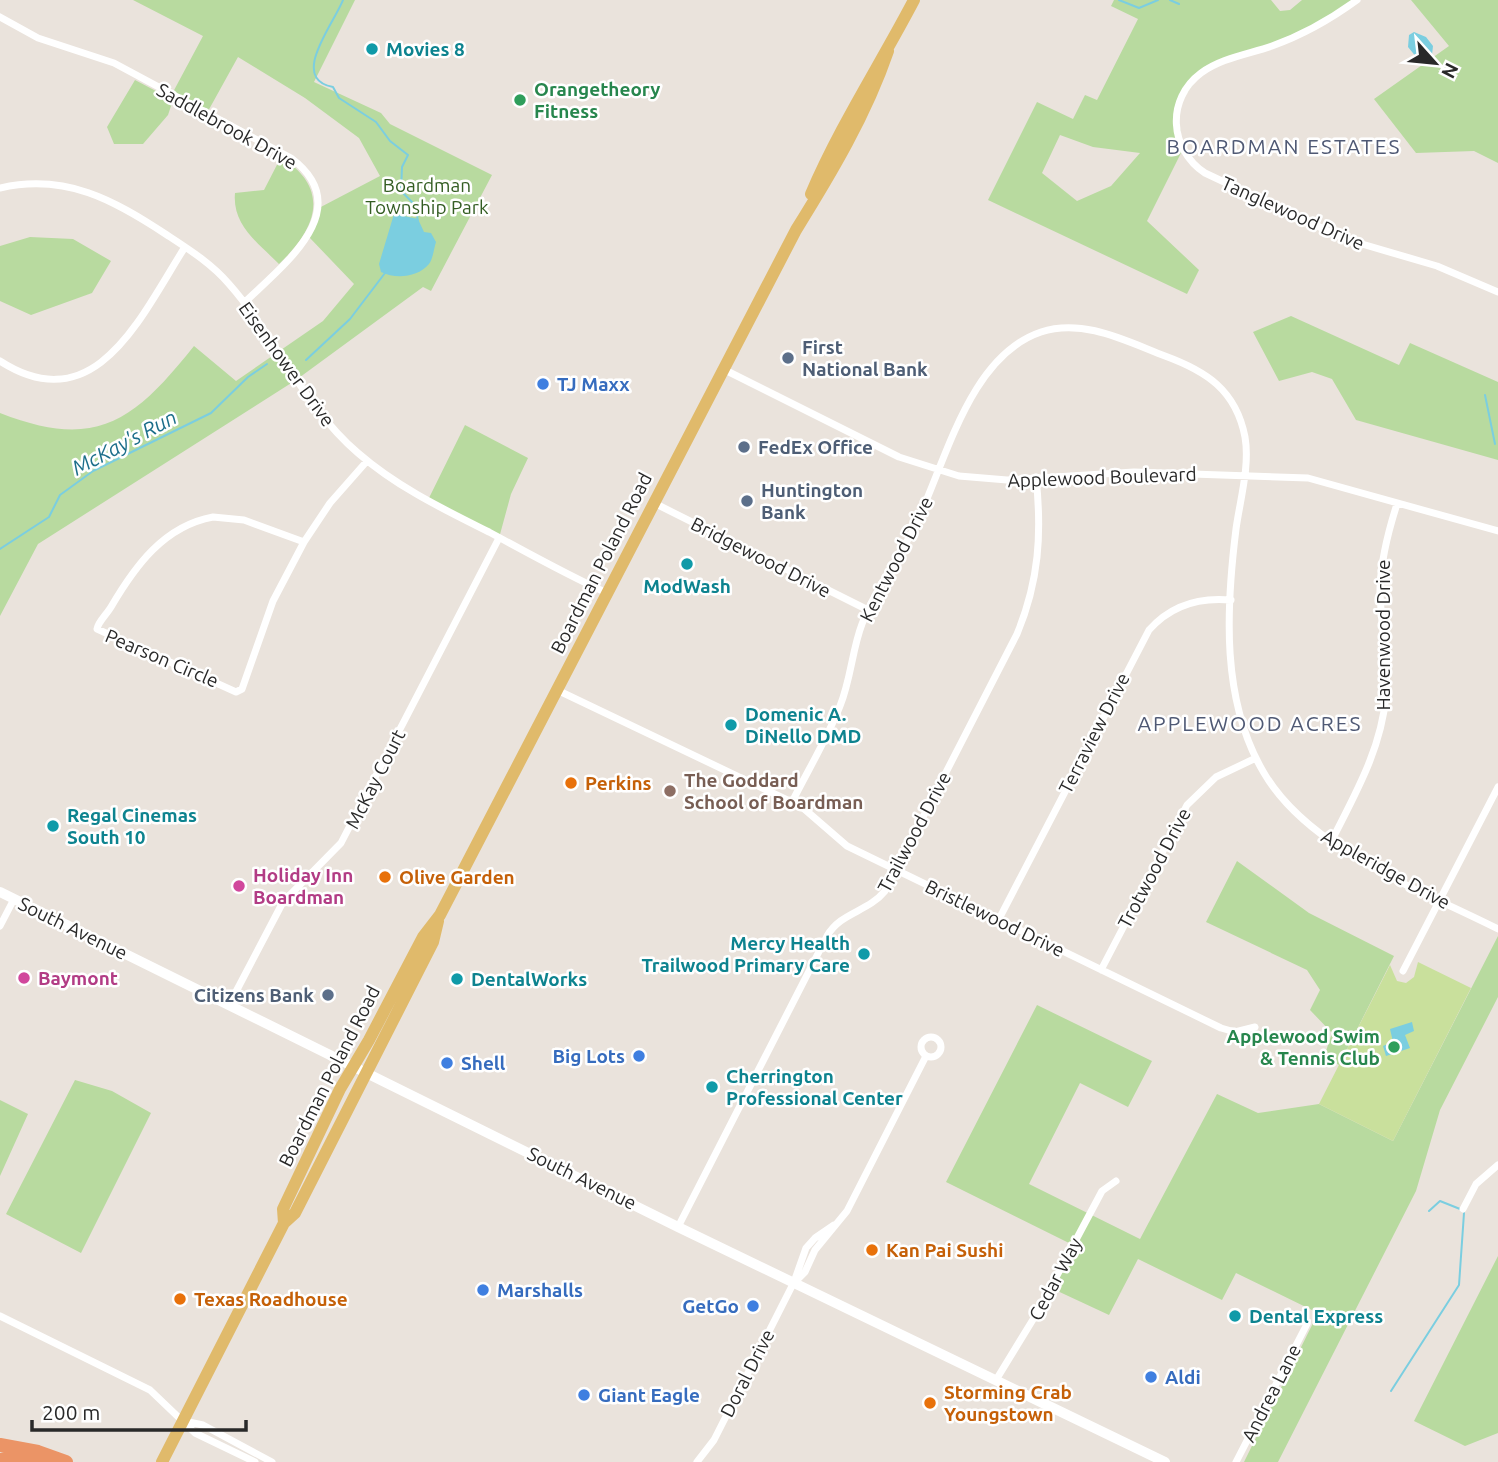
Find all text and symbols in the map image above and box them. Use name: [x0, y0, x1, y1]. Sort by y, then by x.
north arrow: [1400, 28, 1470, 98]
place label: Movies 8: [386, 38, 465, 60]
marker: Movies 8: [364, 41, 380, 57]
text: N: [1437, 59, 1463, 82]
street label: Saddlebrook Drive: [153, 78, 301, 174]
place label: Orangetheory Fitness: [534, 78, 660, 122]
marker: Orangetheory Fitness: [512, 92, 528, 108]
district label: BOARDMAN ESTATES: [1167, 134, 1401, 158]
street label: Tanglewood Drive: [1218, 172, 1368, 254]
park label: Boardman Township Park: [365, 174, 489, 218]
street label: Eisenhower Drive: [234, 297, 340, 431]
place label: First National Bank: [802, 336, 928, 380]
marker: First National Bank: [780, 350, 796, 366]
place label: TJ Maxx: [557, 373, 630, 395]
marker: TJ Maxx: [535, 376, 551, 392]
water label: McKay's Run: [67, 404, 181, 480]
place label: FedEx Office: [758, 436, 873, 458]
marker: FedEx Office: [736, 439, 752, 455]
street label: Applewood Boulevard: [1007, 463, 1197, 491]
street label: Boardman Poland Road: [546, 469, 656, 657]
place label: Huntington Bank: [761, 479, 863, 523]
marker: Huntington Bank: [739, 493, 755, 509]
street label: Kentwood Drive: [855, 493, 937, 625]
street label: Bridgewood Drive: [688, 512, 834, 602]
marker: ModWash: [679, 556, 695, 572]
street label: Havenwood Drive: [1372, 560, 1394, 710]
place label: ModWash: [643, 575, 731, 597]
street label: Pearson Circle: [102, 624, 222, 692]
street label: Terraview Drive: [1054, 669, 1134, 797]
place label: Domenic A. DiNello DMD: [745, 703, 861, 747]
district label: APPLEWOOD ACRES: [1137, 711, 1363, 735]
marker: Domenic A. DiNello DMD: [723, 717, 739, 733]
street label: McKay Court: [341, 725, 410, 832]
street label: Trailwood Drive: [873, 768, 955, 896]
place label: The Goddard School of Boardman: [684, 769, 863, 813]
place label: Perkins: [585, 772, 652, 794]
marker: Perkins: [563, 775, 579, 791]
marker: The Goddard School of Boardman: [662, 783, 678, 799]
place label: Regal Cinemas South 10: [67, 804, 197, 848]
street label: Trotwood Drive: [1113, 804, 1195, 932]
marker: Regal Cinemas South 10: [45, 818, 61, 834]
street label: Appleridge Drive: [1318, 825, 1454, 913]
place label: Holiday Inn Boardman: [253, 864, 353, 908]
place label: Olive Garden: [399, 866, 515, 888]
marker: Olive Garden: [377, 869, 393, 885]
street label: Bristlewood Drive: [922, 875, 1068, 961]
marker: Holiday Inn Boardman: [231, 878, 247, 894]
street label: South Avenue: [15, 892, 131, 964]
place label: Mercy Health Trailwood Primary Care: [641, 932, 850, 976]
marker: Mercy Health Trailwood Primary Care: [856, 946, 872, 962]
place label: Baymont: [38, 967, 118, 989]
place label: DentalWorks: [471, 968, 587, 990]
marker: Baymont: [16, 970, 32, 986]
marker: DentalWorks: [449, 971, 465, 987]
street label: Boardman Poland Road: [274, 982, 384, 1170]
place label: Citizens Bank: [194, 984, 314, 1006]
marker: Citizens Bank: [320, 987, 336, 1003]
place label: Applewood Swim & Tennis Club: [1227, 1025, 1380, 1069]
marker: Applewood Swim & Tennis Club: [1386, 1039, 1402, 1055]
place label: Big Lots: [552, 1045, 625, 1067]
marker: Big Lots: [631, 1048, 647, 1064]
place label: Shell: [461, 1052, 506, 1074]
marker: Shell: [439, 1055, 455, 1071]
place label: Cherrington Professional Center: [726, 1065, 903, 1109]
marker: Cherrington Professional Center: [704, 1079, 720, 1095]
street label: South Avenue: [524, 1142, 640, 1214]
street label: Cedar Way: [1024, 1234, 1086, 1324]
place label: Kan Pai Sushi: [886, 1239, 1004, 1261]
marker: Kan Pai Sushi: [864, 1242, 880, 1258]
place label: Marshalls: [497, 1279, 583, 1301]
marker: Marshalls: [475, 1282, 491, 1298]
place label: Texas Roadhouse: [194, 1288, 348, 1310]
marker: Texas Roadhouse: [172, 1291, 188, 1307]
place label: GetGo: [682, 1295, 739, 1317]
marker: GetGo: [745, 1298, 761, 1314]
place label: Dental Express: [1249, 1305, 1383, 1327]
marker: Dental Express: [1227, 1308, 1243, 1324]
street label: Doral Drive: [715, 1325, 779, 1421]
street label: Andrea Lane: [1237, 1340, 1305, 1446]
place label: Aldi: [1165, 1366, 1201, 1388]
marker: Aldi: [1143, 1369, 1159, 1385]
place label: Storming Crab Youngstown: [944, 1381, 1072, 1425]
place label: Giant Eagle: [598, 1384, 700, 1406]
marker: Giant Eagle: [576, 1387, 592, 1403]
scale bar: [32, 1388, 245, 1432]
marker: Storming Crab Youngstown: [922, 1395, 938, 1411]
text: 200 m: [42, 1400, 100, 1424]

